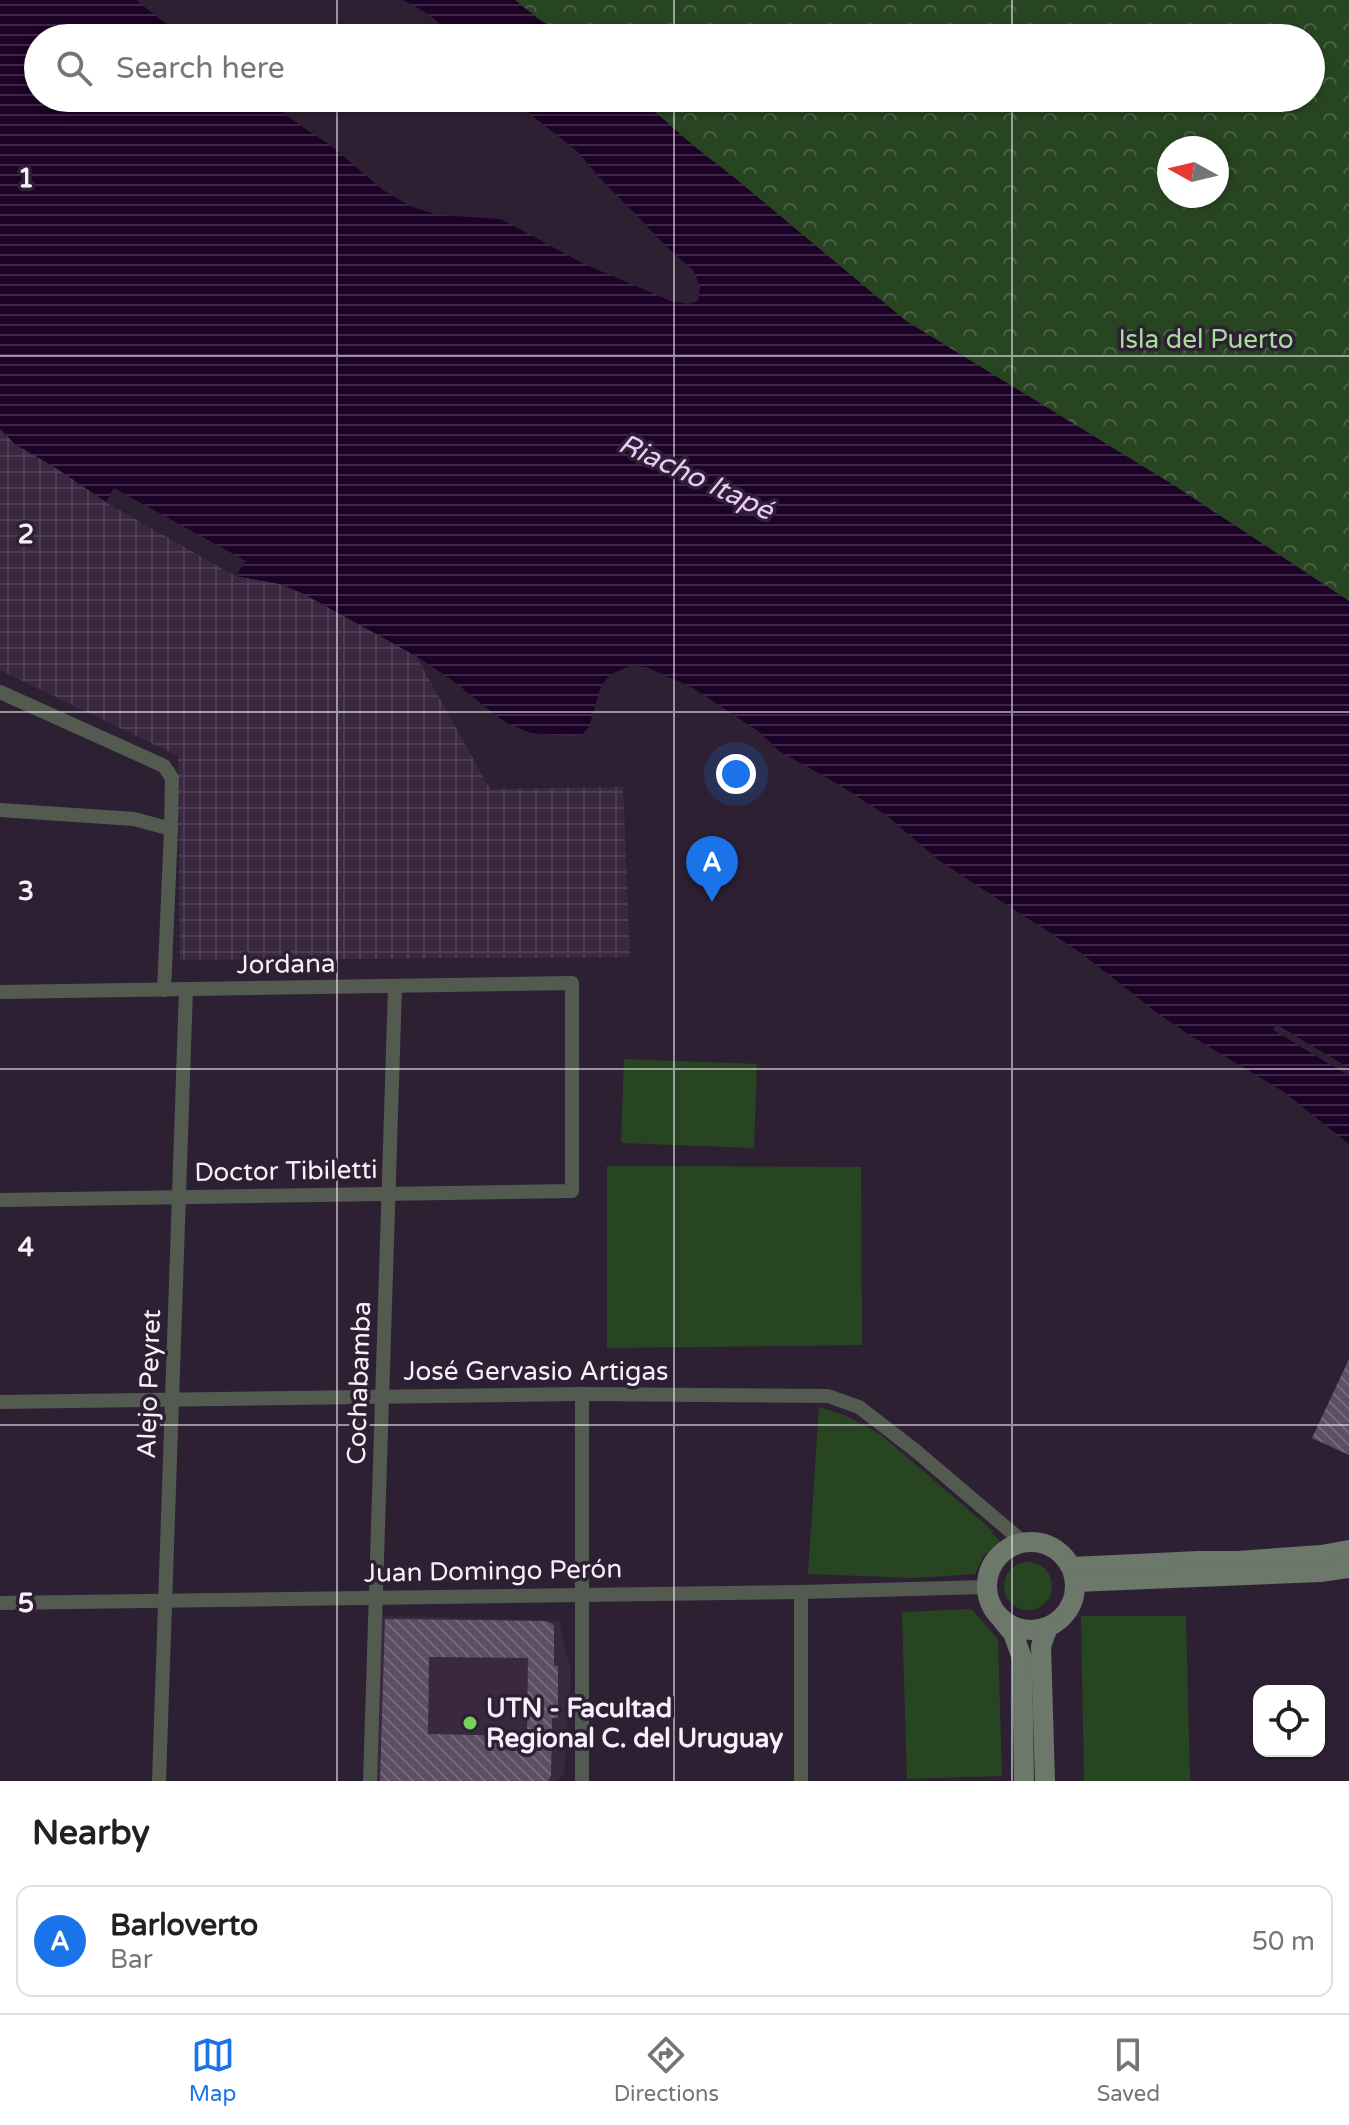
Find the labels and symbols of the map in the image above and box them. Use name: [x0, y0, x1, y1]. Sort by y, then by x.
north arrow: [1157, 136, 1229, 208]
text: 1: [18, 163, 34, 194]
park label: Isla del Puerto: [1118, 324, 1294, 355]
water label: Riacho Itapé: [613, 426, 781, 529]
text: 2: [18, 519, 34, 550]
your location: [716, 754, 756, 794]
pin: A: [686, 836, 738, 902]
text: 3: [18, 876, 34, 907]
street label: Jordana: [236, 948, 336, 980]
street label: Doctor Tibiletti: [194, 1154, 378, 1188]
text: 4: [18, 1232, 34, 1263]
street label: Cochabamba: [341, 1301, 377, 1465]
street label: Alejo Peyret: [131, 1309, 167, 1459]
street label: José Gervasio Artigas: [403, 1356, 669, 1387]
street label: Juan Domingo Perón: [364, 1553, 622, 1589]
text: 5: [18, 1588, 34, 1619]
place label: UTN - Facultad Regional C. del Uruguay: [486, 1693, 783, 1754]
marker: UTN - Facultad Regional C. del Uruguay: [461, 1714, 479, 1732]

